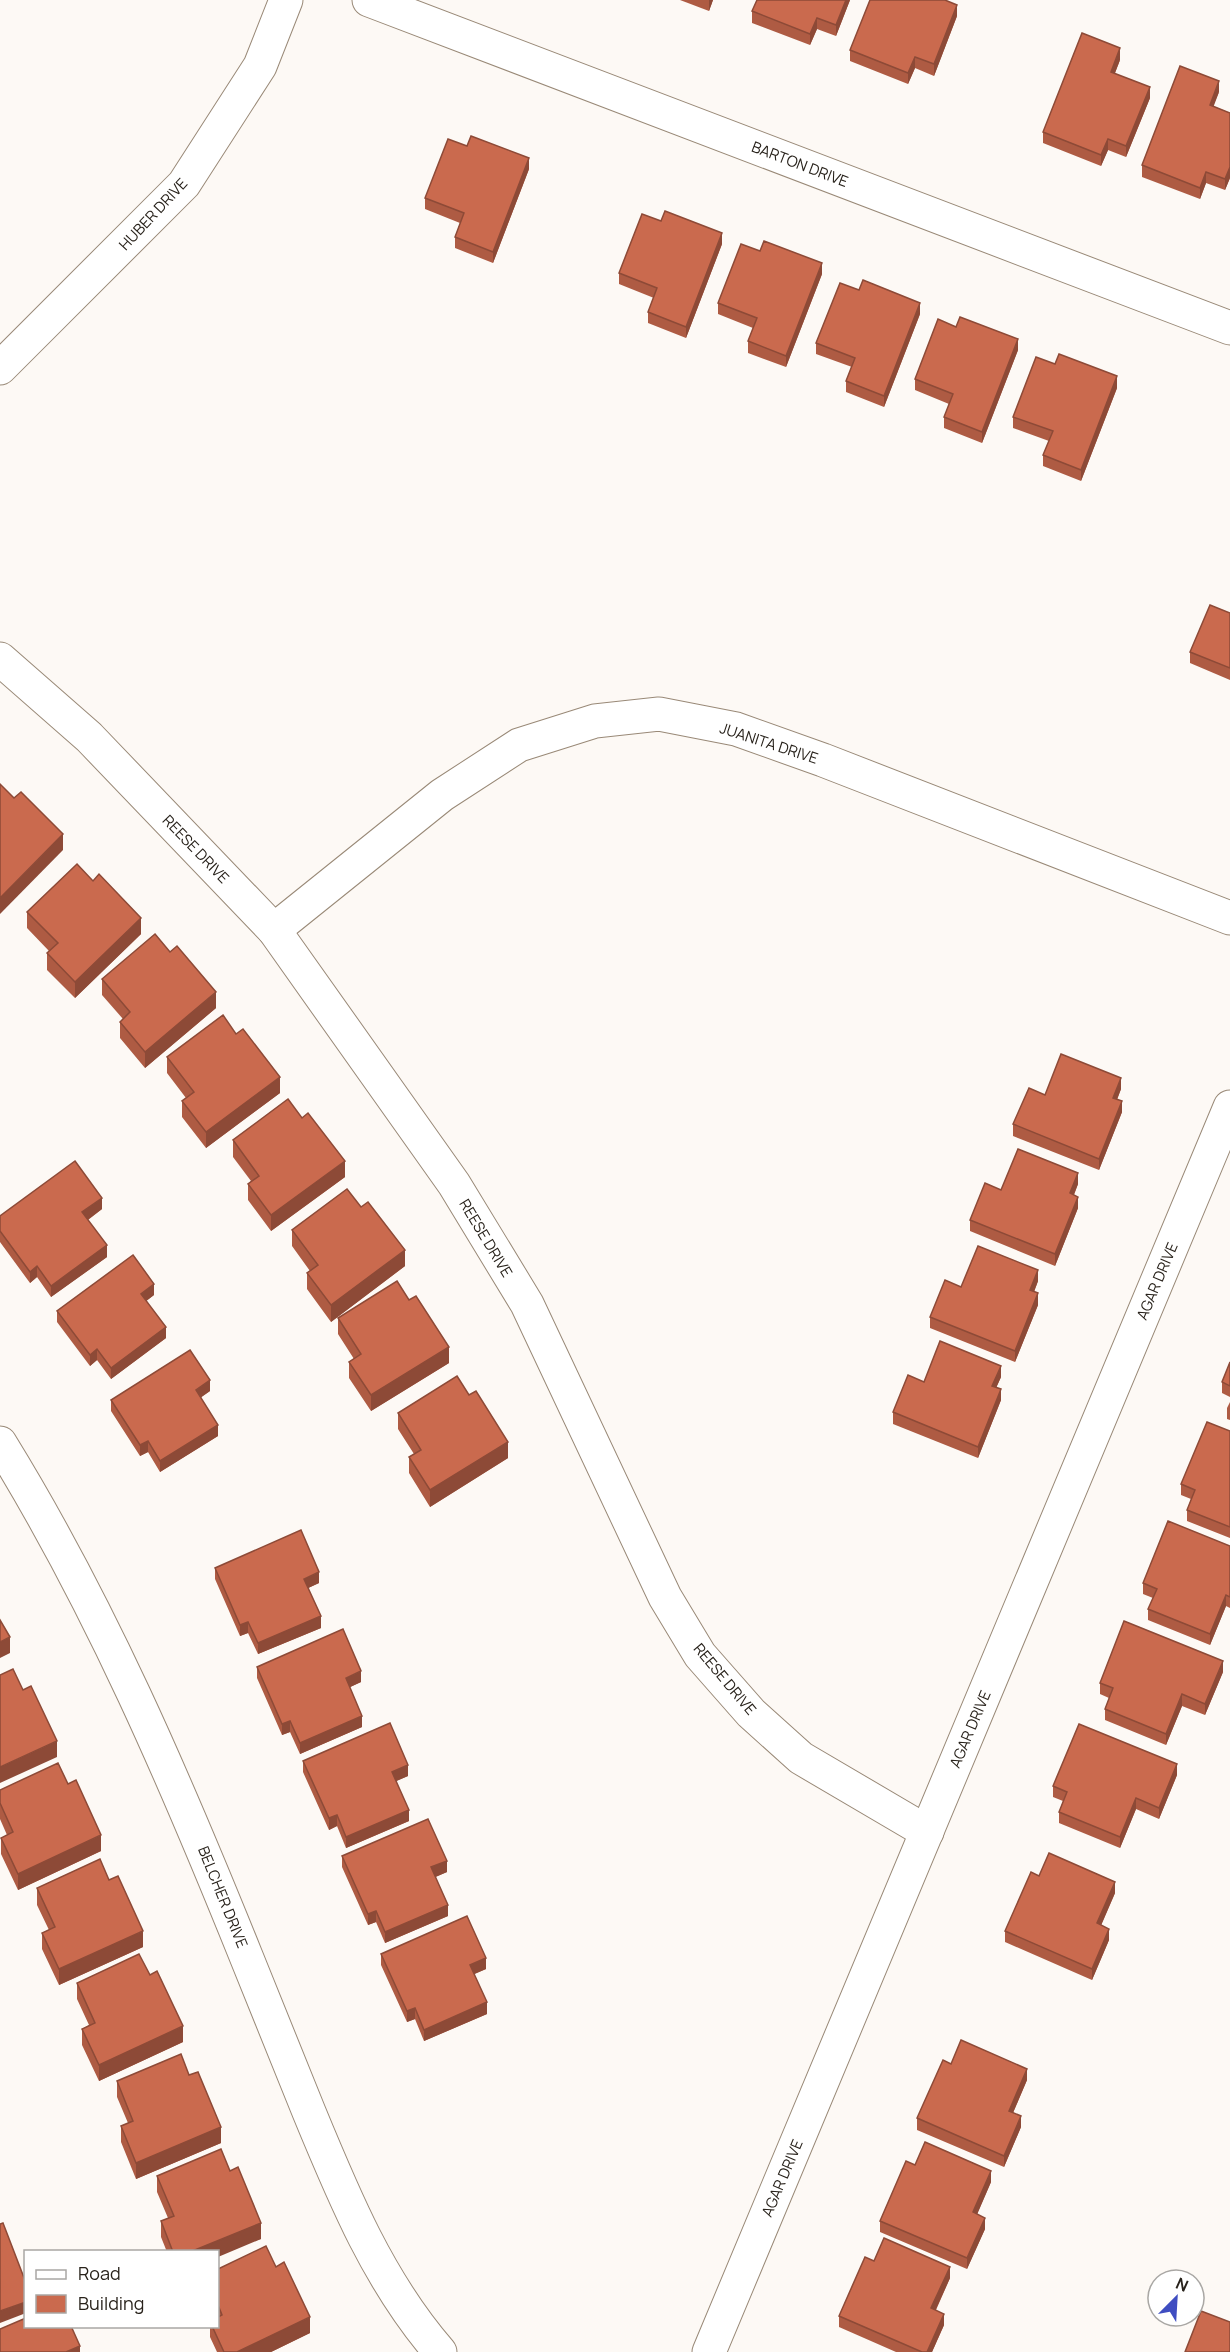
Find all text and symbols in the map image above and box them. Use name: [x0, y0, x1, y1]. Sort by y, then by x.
street label: BARTON DRIVE: [749, 136, 851, 192]
street label: HUBER DRIVE: [114, 173, 192, 255]
street label: JUANITA DRIVE: [717, 717, 821, 769]
street label: REESE DRIVE: [158, 810, 234, 888]
street label: REESE DRIVE: [454, 1195, 518, 1281]
street label: AGAR DRIVE: [1131, 1239, 1183, 1323]
street label: REESE DRIVE: [689, 1639, 761, 1719]
street label: AGAR DRIVE: [944, 1687, 996, 1771]
street label: BELCHER DRIVE: [193, 1843, 253, 1951]
street label: AGAR DRIVE: [756, 2136, 808, 2220]
legend: [24, 2250, 219, 2328]
text: Road: [78, 2261, 121, 2285]
north arrow: [1146, 2268, 1206, 2328]
text: N: [1172, 2272, 1192, 2297]
text: Building: [78, 2291, 144, 2315]

